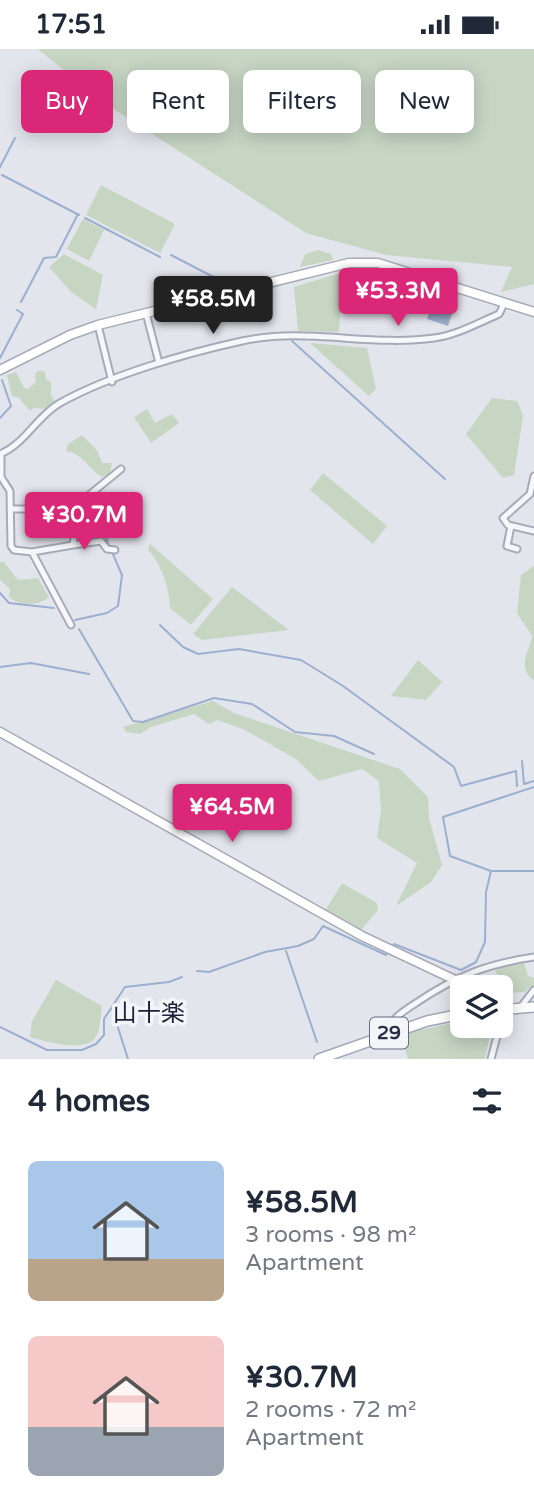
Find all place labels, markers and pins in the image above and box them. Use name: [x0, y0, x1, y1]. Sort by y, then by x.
pin: ¥53.3M: [341, 268, 455, 328]
pin: ¥58.5M: [156, 277, 270, 336]
pin: ¥30.7M: [27, 493, 141, 552]
pin: ¥64.5M: [175, 785, 289, 844]

